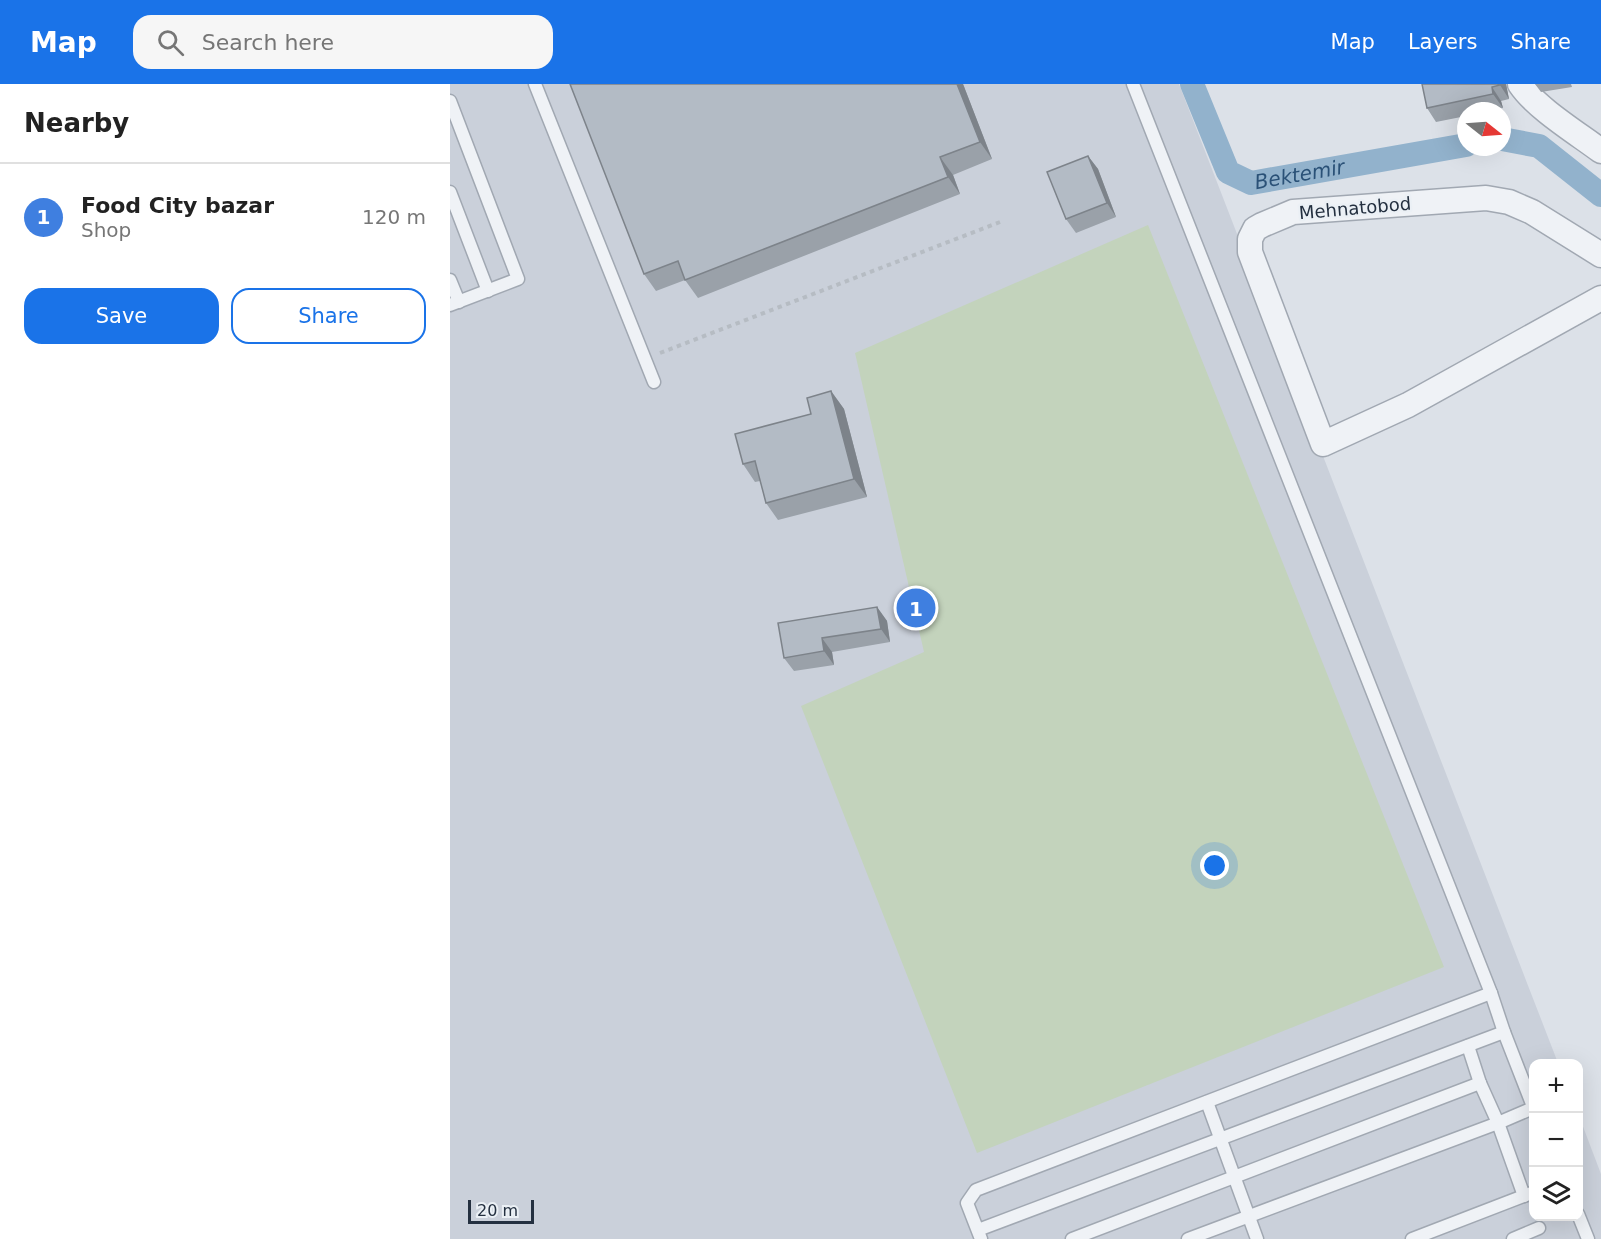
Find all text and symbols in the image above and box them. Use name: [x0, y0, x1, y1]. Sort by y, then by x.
search box: [133, 15, 553, 69]
text: Map: [30, 26, 97, 59]
icon: search: [154, 26, 187, 59]
text: Search here: [202, 30, 334, 55]
text: Map: [1331, 30, 1375, 54]
text: Layers: [1408, 30, 1477, 54]
text: Share: [1510, 30, 1571, 54]
north arrow: [1457, 102, 1511, 156]
text: Nearby: [24, 108, 129, 138]
water label: Bektemir: [1253, 154, 1348, 194]
text: Food City bazar: [81, 193, 274, 218]
street label: Mehnatobod: [1298, 193, 1412, 223]
text: 1: [37, 205, 50, 229]
text: 120 m: [362, 205, 426, 229]
text: Shop: [81, 218, 131, 242]
button: Save: [24, 288, 219, 344]
button: Share: [231, 288, 426, 344]
pin: 1: [896, 586, 936, 630]
your location: [1200, 851, 1229, 880]
map controls: [1529, 1059, 1583, 1221]
button: +: [1529, 1059, 1583, 1113]
button: −: [1529, 1113, 1583, 1167]
button: layers: [1529, 1167, 1583, 1221]
scale bar: [468, 1197, 534, 1224]
text: 20 m: [477, 1201, 518, 1220]

